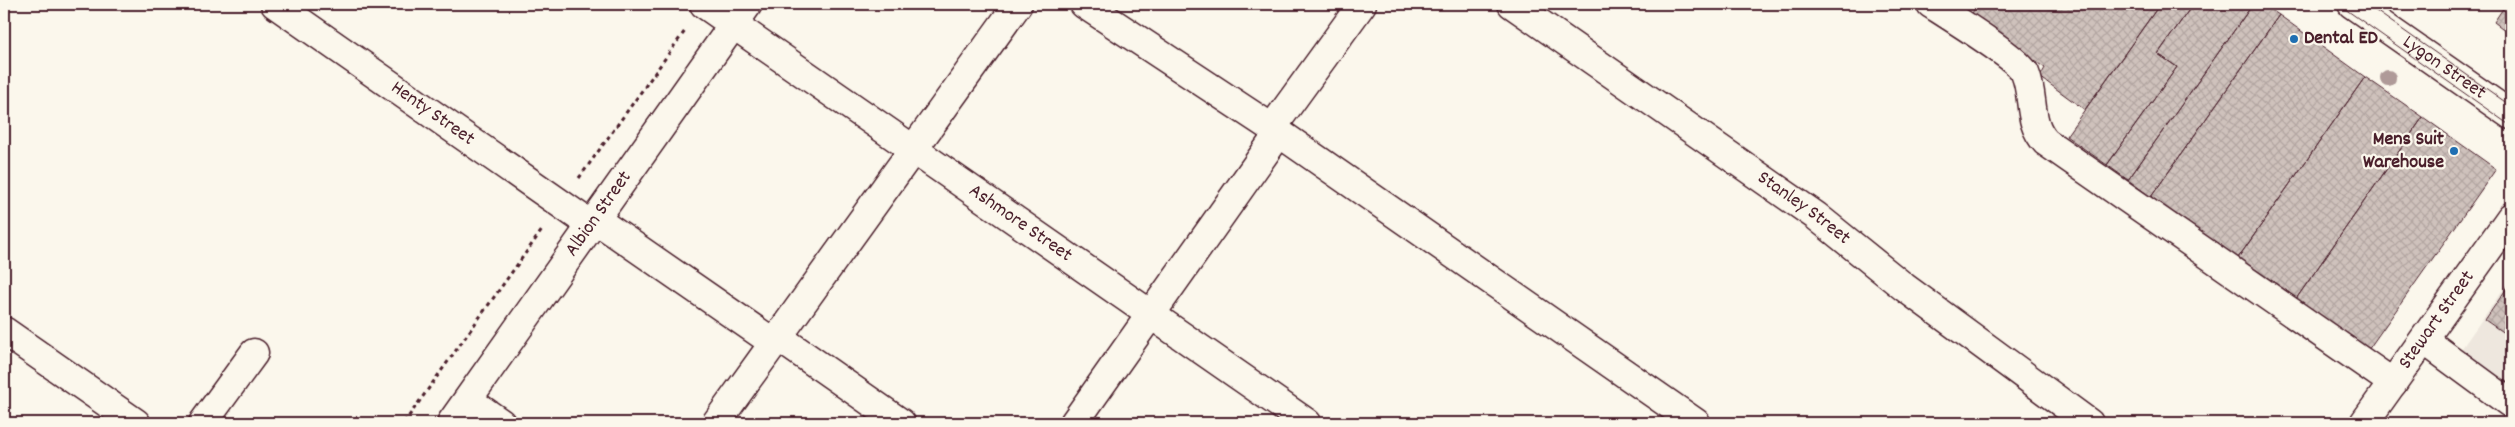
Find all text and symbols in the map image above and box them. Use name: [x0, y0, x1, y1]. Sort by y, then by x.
place label: Dental ED: [2304, 25, 2379, 53]
street label: Lygon Street: [2396, 29, 2491, 107]
marker: Dental ED: [2288, 33, 2300, 45]
street label: Henty Street: [385, 75, 480, 153]
place label: Mens Suit Warehouse: [2363, 126, 2445, 177]
marker: Mens Suit Warehouse: [2448, 145, 2460, 157]
street label: Albion Street: [559, 165, 639, 263]
street label: Stanley Street: [1751, 165, 1856, 252]
street label: Ashmore Street: [963, 178, 1078, 270]
street label: Stewart Street: [2392, 265, 2482, 376]

